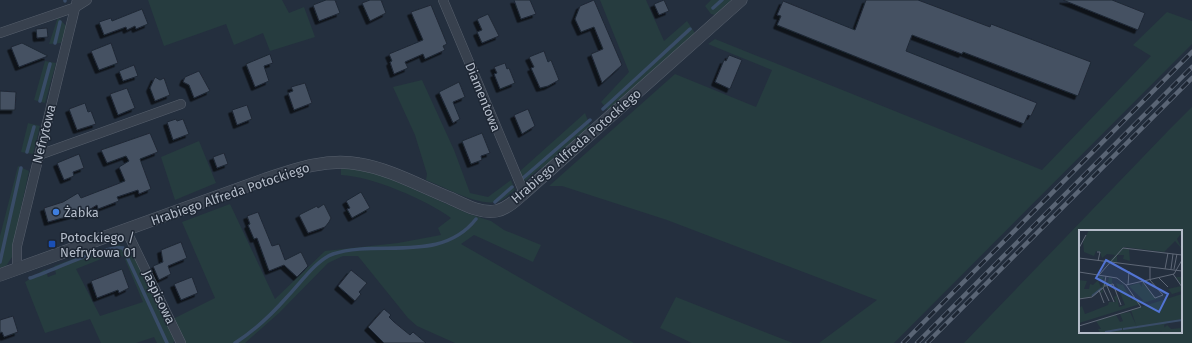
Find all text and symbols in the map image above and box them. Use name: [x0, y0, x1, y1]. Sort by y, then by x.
street label: Diamentowa: [462, 60, 504, 134]
street label: Hrabiego Alfreda Potockiego: [508, 86, 644, 206]
street label: Nefrytowa: [29, 103, 59, 165]
street label: Hrabiego Alfreda Potockiego: [149, 160, 311, 228]
place label: Żabka: [64, 205, 99, 220]
marker: Żabka: [51, 207, 61, 217]
place label: Potockiego / Nefrytowa 01: [60, 230, 136, 260]
inset map: [1079, 230, 1182, 333]
marker: Potockiego / Nefrytowa 01: [47, 239, 57, 249]
street label: Jaspisowa: [139, 268, 179, 326]

